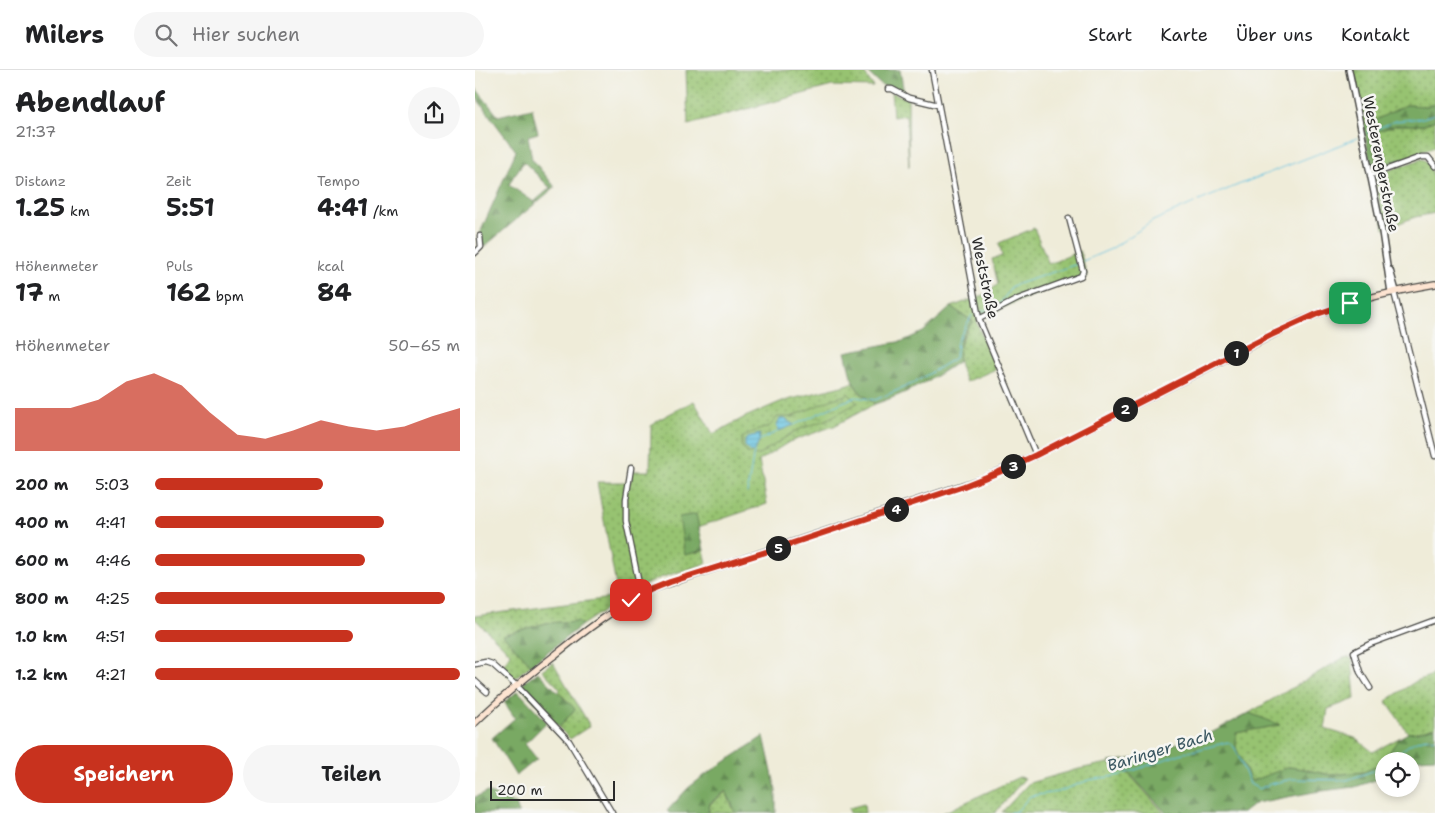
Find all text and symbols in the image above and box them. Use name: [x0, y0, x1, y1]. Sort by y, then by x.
search box: [134, 12, 484, 57]
text: Milers: [25, 19, 104, 51]
icon: search: [152, 21, 180, 49]
text: Hier suchen: [192, 22, 300, 47]
text: Start: [1088, 23, 1132, 47]
text: Karte: [1160, 23, 1208, 47]
text: Über uns: [1236, 23, 1313, 47]
text: Kontakt: [1341, 23, 1410, 47]
text: Abendlauf: [15, 83, 165, 121]
button: share: [408, 87, 460, 139]
street label: Westerengerstraße: [1358, 94, 1404, 234]
text: 21:37: [15, 121, 56, 142]
text: Distanz: [15, 172, 66, 190]
text: Zeit: [166, 172, 192, 190]
text: Tempo: [317, 172, 360, 190]
text: 1.25: [15, 190, 65, 224]
text: 5:51: [166, 190, 215, 224]
text: 4:41: [317, 190, 368, 224]
text: km: [65, 202, 90, 220]
text: /km: [368, 202, 398, 220]
street label: Weststraße: [967, 235, 1003, 321]
text: Höhenmeter: [15, 257, 98, 275]
text: Puls: [166, 257, 193, 275]
text: kcal: [317, 257, 344, 275]
text: 17: [15, 275, 44, 309]
text: 162: [166, 275, 211, 309]
text: 84: [317, 275, 352, 309]
pin: [1329, 282, 1371, 324]
text: m: [44, 287, 60, 305]
text: bpm: [211, 287, 244, 305]
icon: arrive: [1336, 289, 1364, 317]
text: Höhenmeter: [15, 335, 110, 356]
text: 50–65 m: [388, 335, 460, 356]
pin: 1: [1223, 340, 1249, 366]
text: 1: [1233, 344, 1240, 362]
pin: 2: [1113, 396, 1137, 422]
text: 2: [1121, 400, 1130, 418]
pin: 3: [1001, 454, 1025, 478]
text: 3: [1009, 457, 1018, 475]
text: 200 m: [15, 474, 68, 495]
text: 5:03: [95, 474, 130, 495]
pin: 4: [883, 496, 909, 522]
text: 4: [892, 500, 901, 518]
text: 400 m: [15, 512, 69, 533]
text: 4:41: [95, 512, 126, 533]
pin: 5: [765, 536, 791, 560]
text: 5: [774, 539, 783, 557]
text: 600 m: [15, 550, 69, 571]
text: 4:46: [95, 550, 131, 571]
pin: [610, 579, 652, 621]
icon: check: [617, 586, 645, 614]
text: 800 m: [15, 588, 69, 609]
text: 4:25: [95, 588, 130, 609]
text: 1.0 km: [15, 626, 67, 647]
text: 4:51: [95, 626, 125, 647]
text: 1.2 km: [15, 664, 68, 685]
text: 4:21: [95, 664, 126, 685]
water label: Baringer Bach: [1105, 724, 1215, 776]
button: Speichern: [15, 745, 233, 803]
button: Teilen: [243, 745, 460, 803]
map controls: [1375, 752, 1420, 797]
button: locate: [1375, 752, 1420, 797]
scale bar: [490, 778, 615, 801]
text: 200 m: [497, 781, 543, 799]

